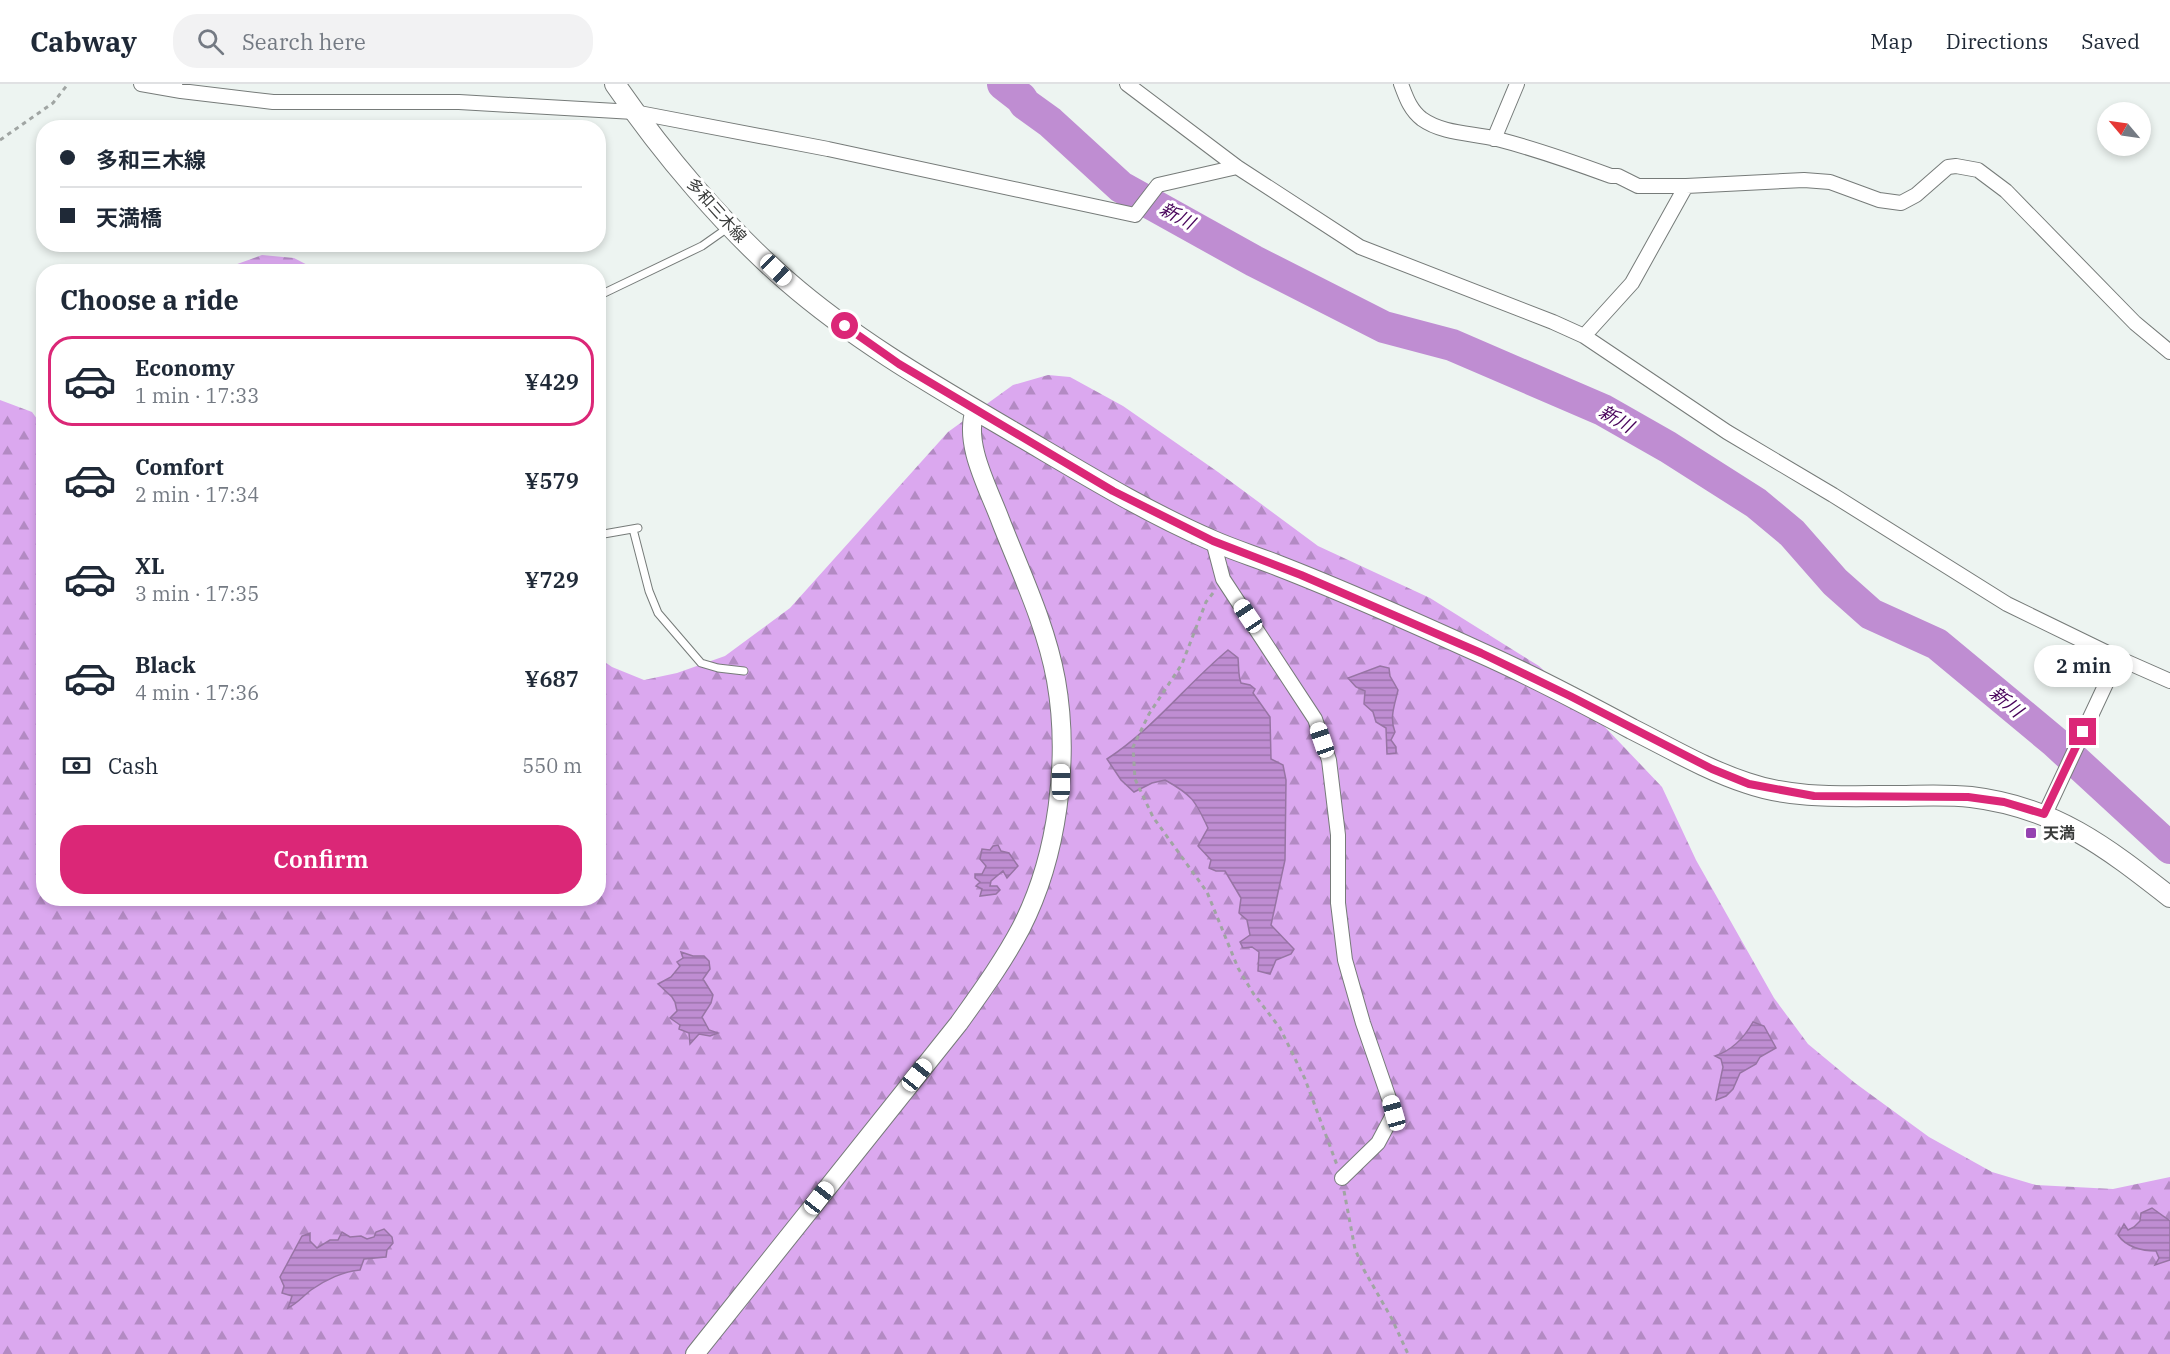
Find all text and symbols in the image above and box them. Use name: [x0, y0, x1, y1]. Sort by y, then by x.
search box: [173, 14, 593, 68]
text: Cabway: [30, 23, 137, 60]
icon: search: [194, 25, 227, 58]
text: Search here: [242, 27, 366, 56]
text: Map: [1870, 27, 1913, 55]
text: Directions: [1946, 27, 2048, 55]
text: Saved: [2081, 27, 2140, 55]
north arrow: [2097, 102, 2151, 156]
map controls: [2097, 102, 2151, 156]
text: 多和三木線: [96, 145, 206, 174]
street label: 多和三木線: [683, 174, 751, 246]
water label: 新川: [1156, 197, 1200, 235]
text: 天満橋: [96, 203, 162, 232]
car: [757, 251, 795, 289]
text: Choose a ride: [60, 282, 239, 317]
route start: [831, 312, 858, 339]
text: Economy: [135, 353, 235, 382]
icon: car: [63, 354, 117, 408]
text: ¥429: [525, 367, 579, 396]
text: 1 min · 17:33: [135, 382, 259, 409]
water label: 新川: [1595, 400, 1639, 439]
text: Comfort: [135, 452, 224, 481]
icon: car: [63, 453, 117, 507]
text: ¥579: [525, 466, 579, 495]
text: 2 min · 17:34: [135, 481, 259, 508]
text: XL: [135, 551, 165, 580]
icon: car: [63, 552, 117, 606]
text: ¥729: [525, 565, 579, 594]
text: 3 min · 17:35: [135, 580, 259, 607]
car: [1230, 596, 1266, 636]
callout: 2 min: [2034, 645, 2132, 687]
text: Black: [135, 650, 196, 679]
icon: car: [63, 651, 117, 705]
text: 2 min: [2056, 652, 2111, 679]
text: ¥687: [525, 664, 579, 693]
text: 4 min · 17:36: [135, 679, 259, 706]
water label: 新川: [1985, 681, 2029, 723]
route end: [2069, 718, 2096, 745]
car: [1308, 720, 1336, 760]
icon: cash: [60, 749, 93, 782]
text: Cash: [108, 751, 159, 780]
text: 550 m: [522, 752, 582, 779]
car: [1052, 764, 1070, 800]
place label: 天満: [2043, 823, 2075, 843]
button: Confirm: [60, 825, 582, 894]
marker: 天満: [2024, 826, 2038, 840]
car: [899, 1055, 935, 1095]
car: [1380, 1093, 1408, 1133]
car: [801, 1178, 837, 1218]

